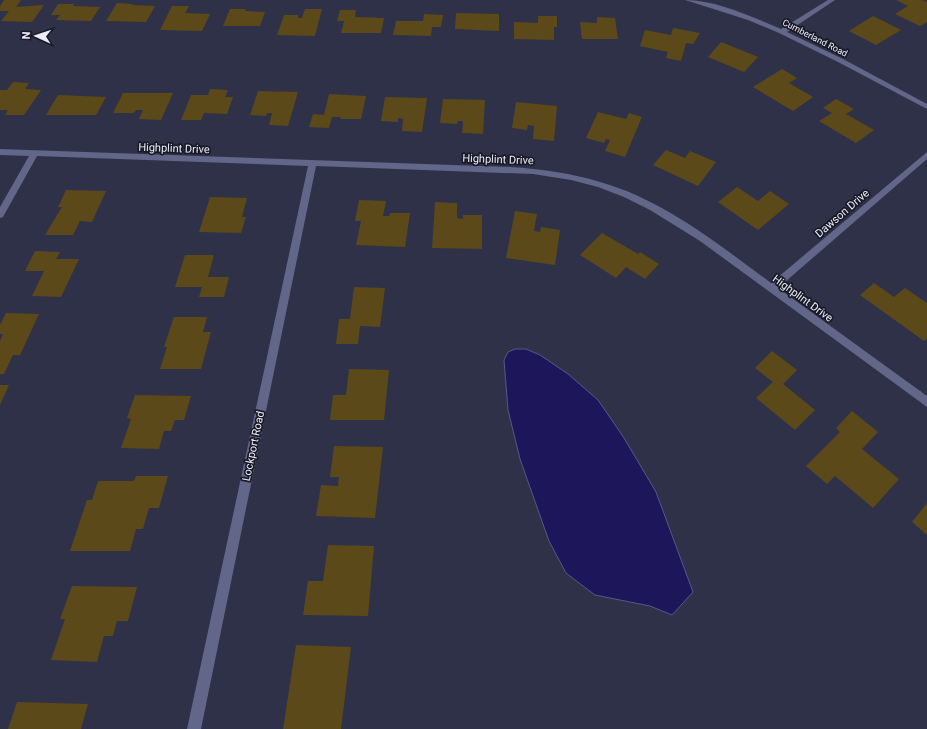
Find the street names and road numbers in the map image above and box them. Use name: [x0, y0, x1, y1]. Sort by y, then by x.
street label: Cumberland Road: [781, 17, 849, 59]
street label: Highplint Drive: [138, 141, 210, 156]
street label: Highplint Drive: [462, 152, 534, 167]
street label: Dawson Drive: [813, 186, 872, 240]
street label: Highplint Drive: [770, 272, 836, 325]
street label: Lockport Road: [240, 410, 267, 482]

